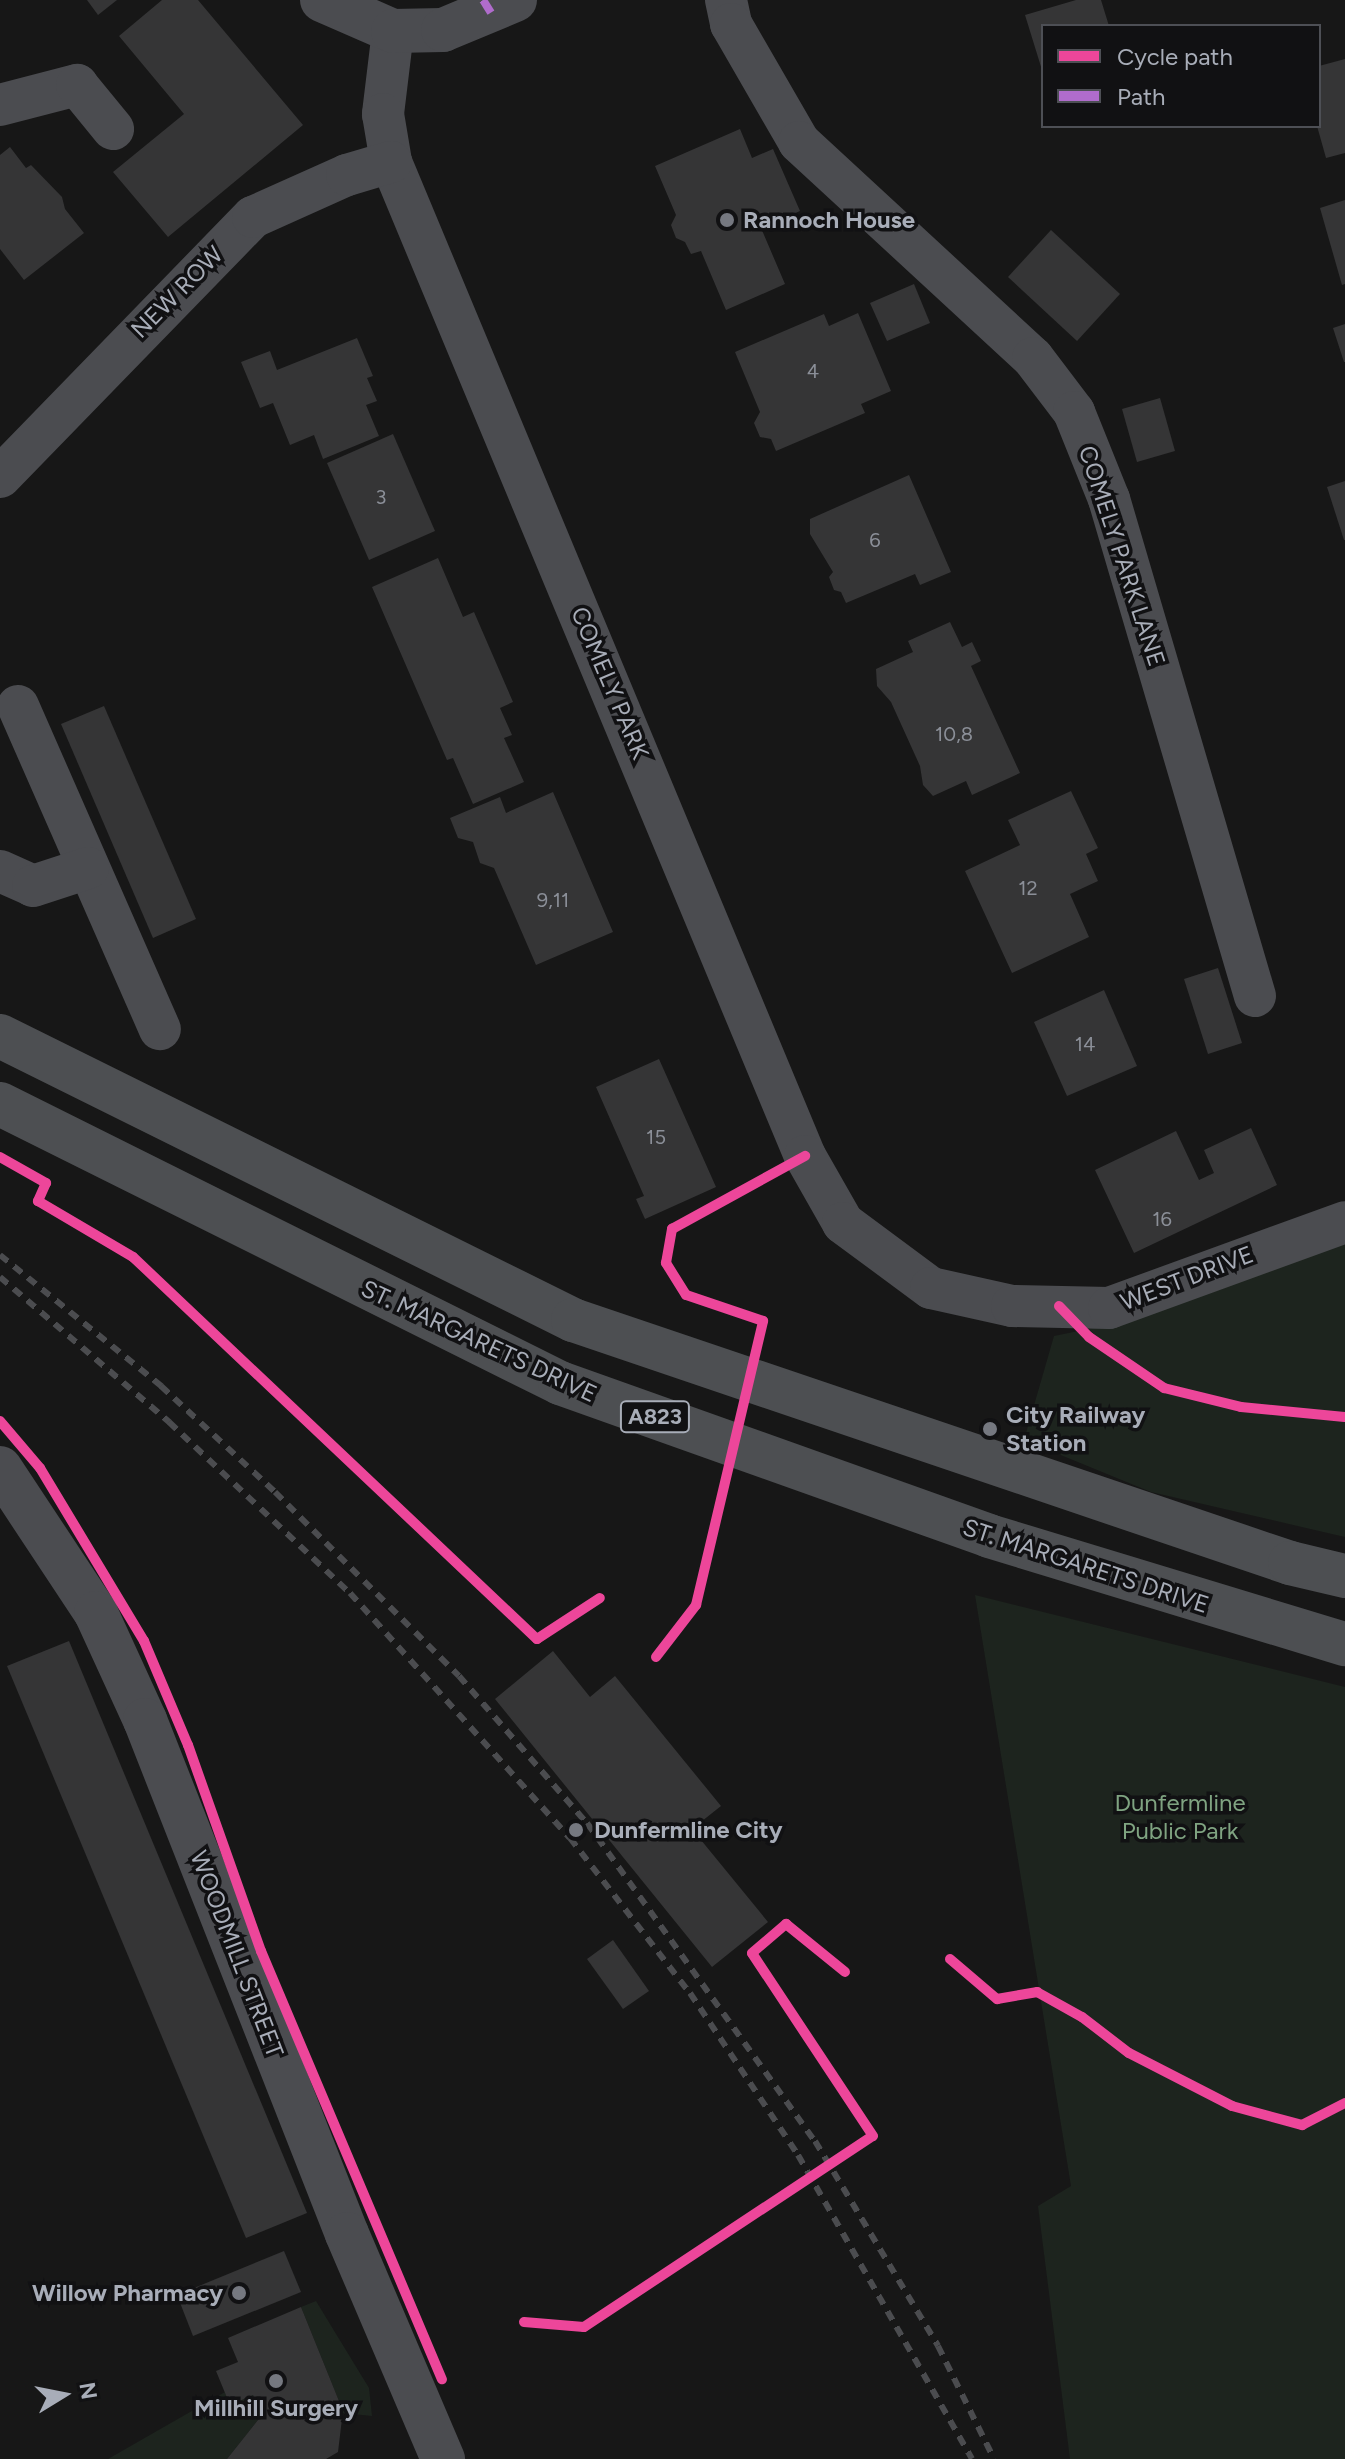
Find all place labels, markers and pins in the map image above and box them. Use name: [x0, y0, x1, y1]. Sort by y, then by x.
place label: Rannoch House: [743, 206, 915, 234]
marker: Rannoch House: [718, 211, 736, 229]
place label: City Railway Station: [1006, 1401, 1145, 1457]
marker: City Railway Station: [981, 1420, 999, 1438]
place label: Dunfermline City: [594, 1816, 783, 1844]
marker: Dunfermline City: [565, 1819, 587, 1841]
place label: Willow Pharmacy: [32, 2279, 223, 2307]
marker: Willow Pharmacy: [230, 2284, 248, 2302]
marker: Millhill Surgery: [267, 2372, 285, 2390]
place label: Millhill Surgery: [194, 2394, 358, 2422]

